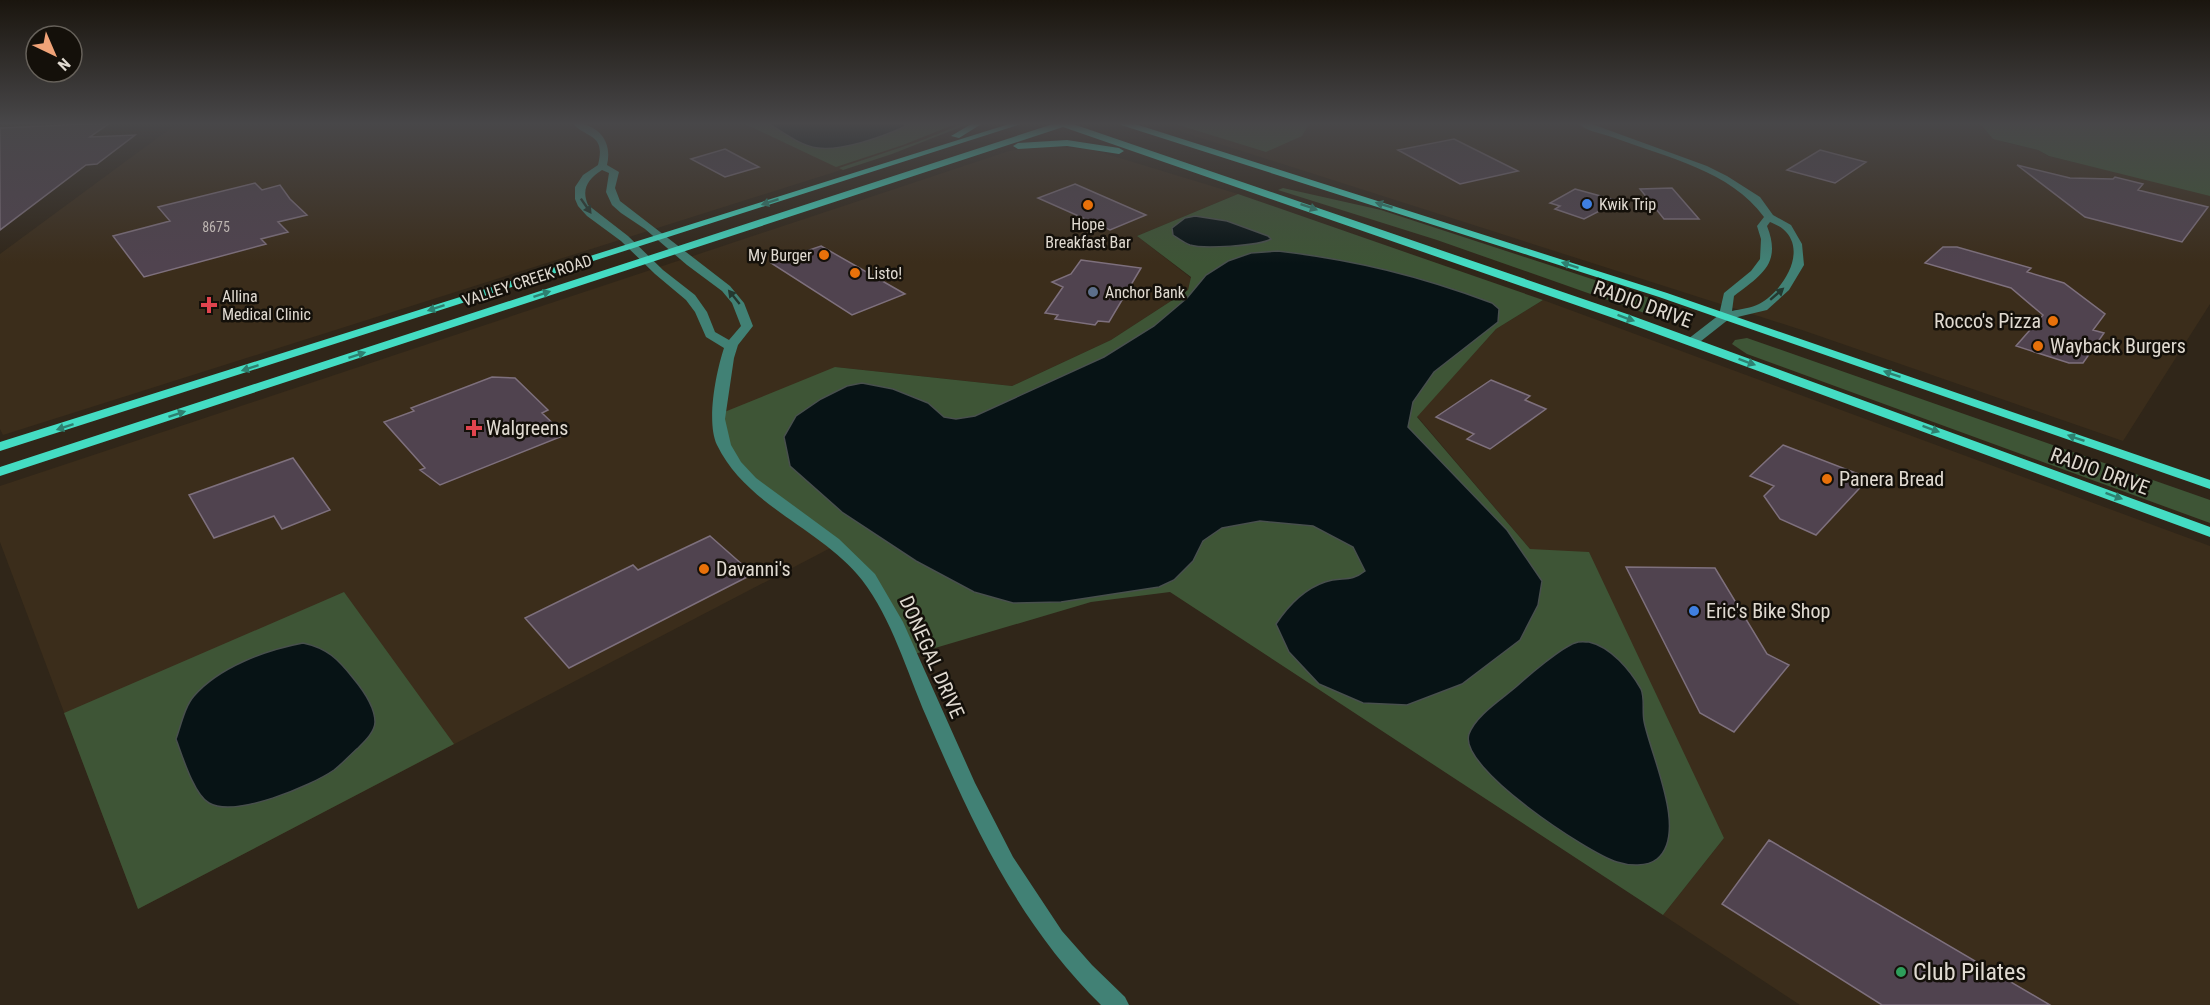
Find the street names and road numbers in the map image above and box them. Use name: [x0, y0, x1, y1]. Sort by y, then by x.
street label: VALLEY CREEK ROAD: [460, 251, 594, 310]
street label: RADIO DRIVE: [1590, 275, 1696, 333]
street label: RADIO DRIVE: [2047, 442, 2153, 500]
street label: DONEGAL DRIVE: [894, 592, 970, 722]

